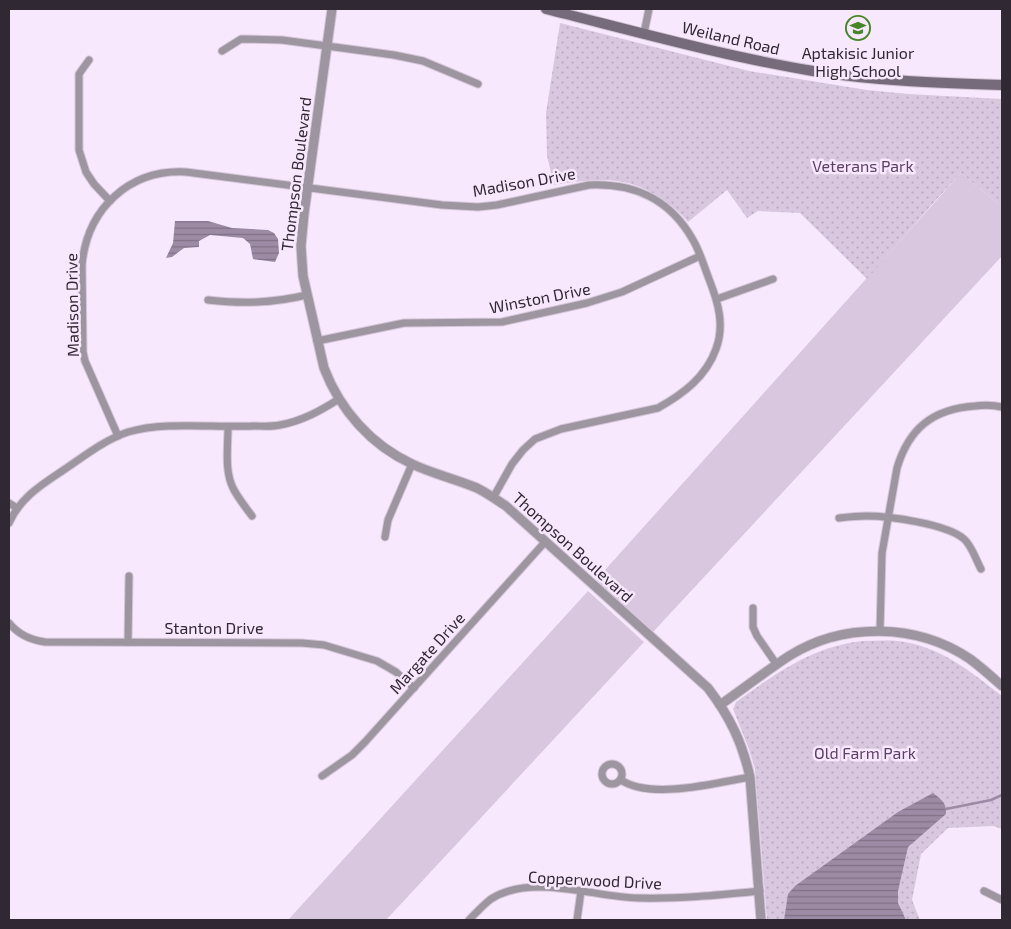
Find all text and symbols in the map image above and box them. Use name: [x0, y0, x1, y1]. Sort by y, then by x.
school or university icon: Aptakisic Junior High School: [845, 15, 871, 41]
street label: Weiland Road: [680, 17, 782, 58]
place label: Aptakisic Junior High School: [802, 43, 915, 80]
street label: Thompson Boulevard: [277, 96, 314, 252]
park label: Veterans Park: [812, 156, 914, 175]
street label: Madison Drive: [471, 163, 577, 200]
street label: Madison Drive: [61, 253, 82, 357]
street label: Winston Drive: [488, 278, 592, 317]
street label: Thompson Boulevard: [509, 488, 637, 606]
street label: Margate Drive: [385, 608, 468, 697]
street label: Stanton Drive: [164, 618, 264, 637]
park label: Old Farm Park: [814, 743, 916, 762]
street label: Copperwood Drive: [528, 867, 662, 892]

